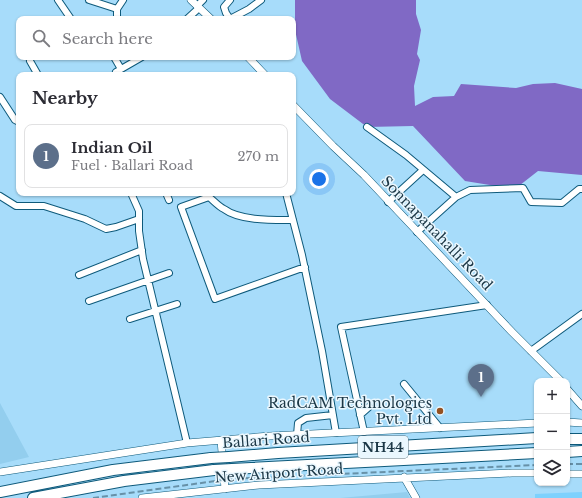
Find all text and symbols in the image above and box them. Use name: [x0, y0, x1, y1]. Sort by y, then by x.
search box: [16, 16, 296, 60]
icon: search: [30, 27, 52, 49]
text: Search here: [62, 29, 153, 48]
text: Nearby: [32, 88, 98, 109]
text: Indian Oil: [71, 138, 153, 157]
text: 1: [43, 148, 49, 165]
text: 270 m: [238, 148, 279, 165]
text: Fuel · Ballari Road: [71, 157, 193, 174]
your location: [309, 169, 329, 189]
street label: Sonnapanahalli Road: [378, 172, 497, 294]
pin: 1: [468, 364, 494, 397]
map controls: [534, 378, 570, 486]
button: +: [534, 378, 570, 414]
place label: RadCAM Technologies Pvt. Ltd: [268, 394, 433, 428]
marker: RadCAM Technologies Pvt. Ltd: [435, 406, 445, 416]
button: −: [534, 414, 570, 450]
street label: Ballari Road: [221, 428, 311, 452]
road number: NH44: [358, 436, 408, 458]
button: layers: [534, 450, 570, 486]
street label: New Airport Road: [214, 459, 345, 486]

